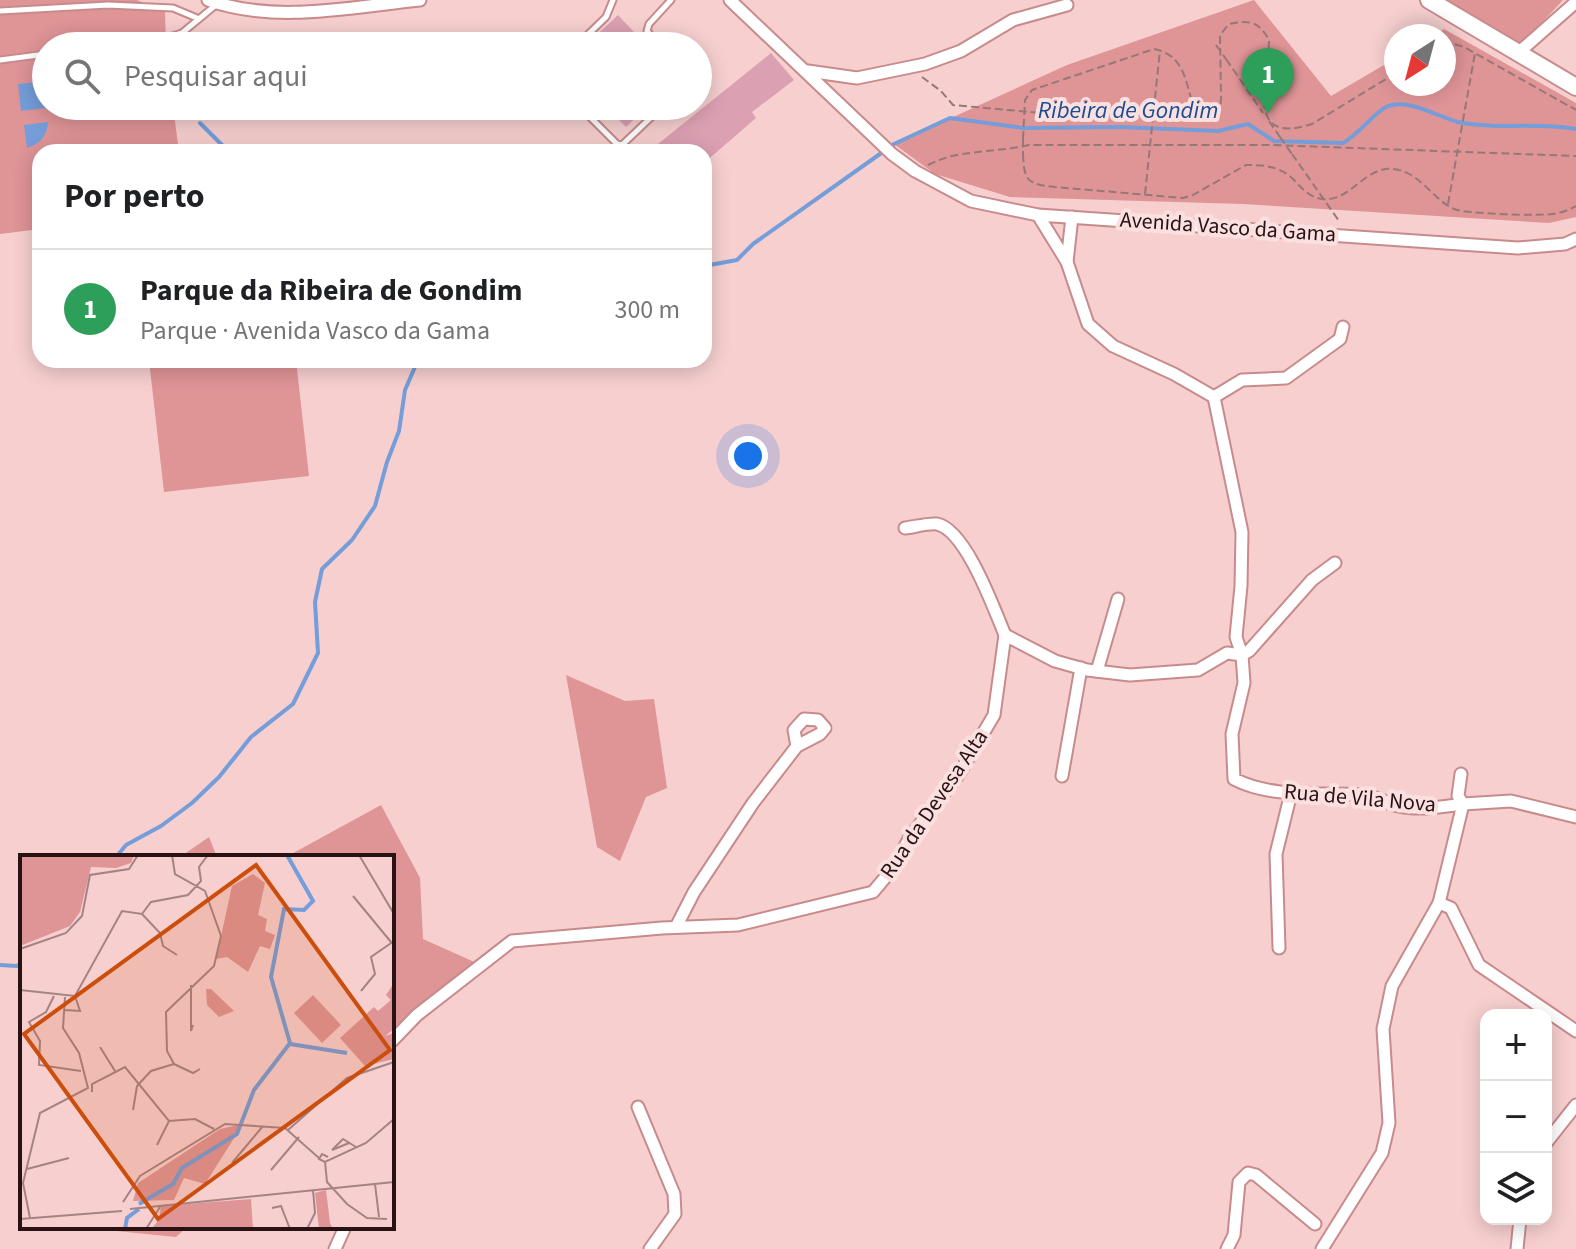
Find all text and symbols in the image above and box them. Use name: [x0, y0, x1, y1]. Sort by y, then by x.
north arrow: [1384, 24, 1456, 96]
search box: [32, 32, 712, 120]
pin: 1: [1242, 48, 1294, 114]
icon: search: [60, 54, 104, 98]
text: Pesquisar aqui: [124, 55, 308, 98]
water label: Ribeira de Gondim: [1038, 93, 1218, 128]
text: Por perto: [64, 172, 205, 221]
street label: Avenida Vasco da Gama: [1119, 203, 1337, 251]
text: Parque da Ribeira de Gondim: [140, 269, 523, 312]
text: 1: [83, 291, 97, 328]
text: 300 m: [614, 291, 680, 328]
text: Parque · Avenida Vasco da Gama: [140, 312, 490, 349]
your location: [728, 436, 768, 476]
street label: Rua da Devesa Alta: [872, 723, 996, 885]
street label: Rua de Vila Nova: [1283, 775, 1437, 821]
inset map: [20, 855, 394, 1229]
map controls: [1480, 1009, 1552, 1225]
button: +: [1480, 1009, 1552, 1081]
button: −: [1480, 1081, 1552, 1153]
button: layers: [1480, 1153, 1552, 1225]

